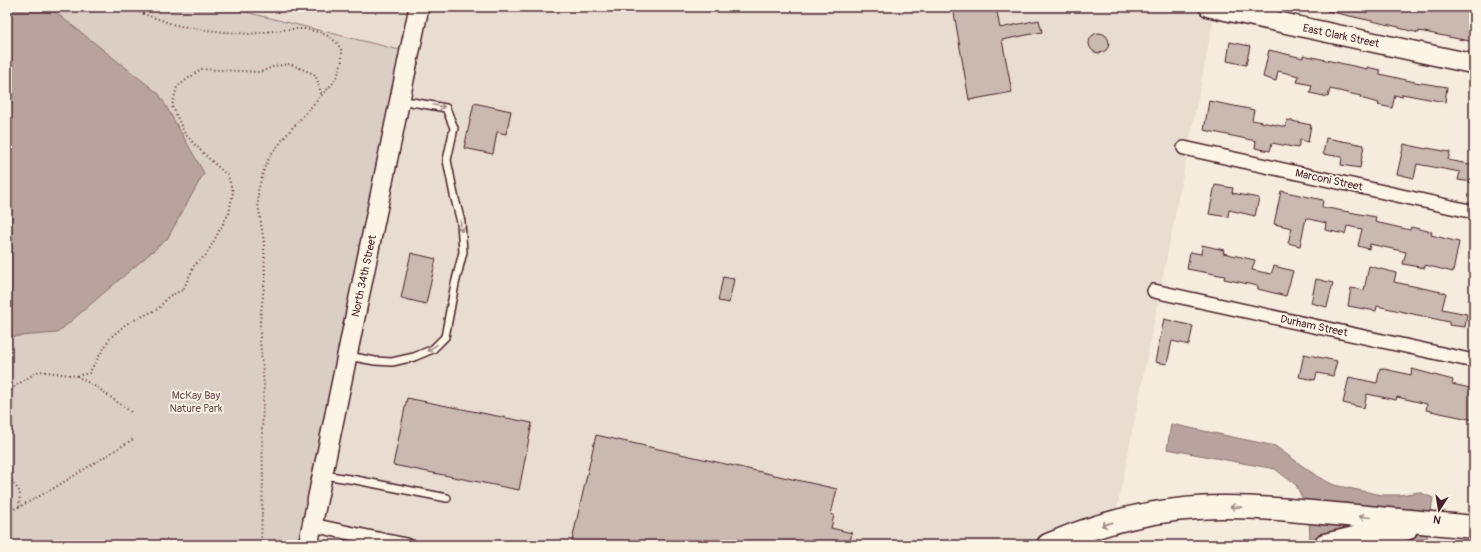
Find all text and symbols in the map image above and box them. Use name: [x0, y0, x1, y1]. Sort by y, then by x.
street label: East Clark Street: [1302, 22, 1381, 51]
one-way arrow: [432, 103, 445, 111]
street label: Marconi Street: [1294, 166, 1365, 194]
one-way arrow: [458, 219, 465, 232]
street label: North 34th Street: [349, 233, 379, 318]
street label: Durham Street: [1279, 313, 1349, 340]
one-way arrow: [426, 344, 437, 352]
park label: McKay Bay Nature Park: [170, 389, 223, 415]
north arrow: [1419, 490, 1459, 530]
one-way arrow: [1230, 503, 1243, 511]
text: N: [1431, 512, 1442, 526]
one-way arrow: [1359, 513, 1372, 521]
one-way arrow: [1101, 521, 1114, 528]

